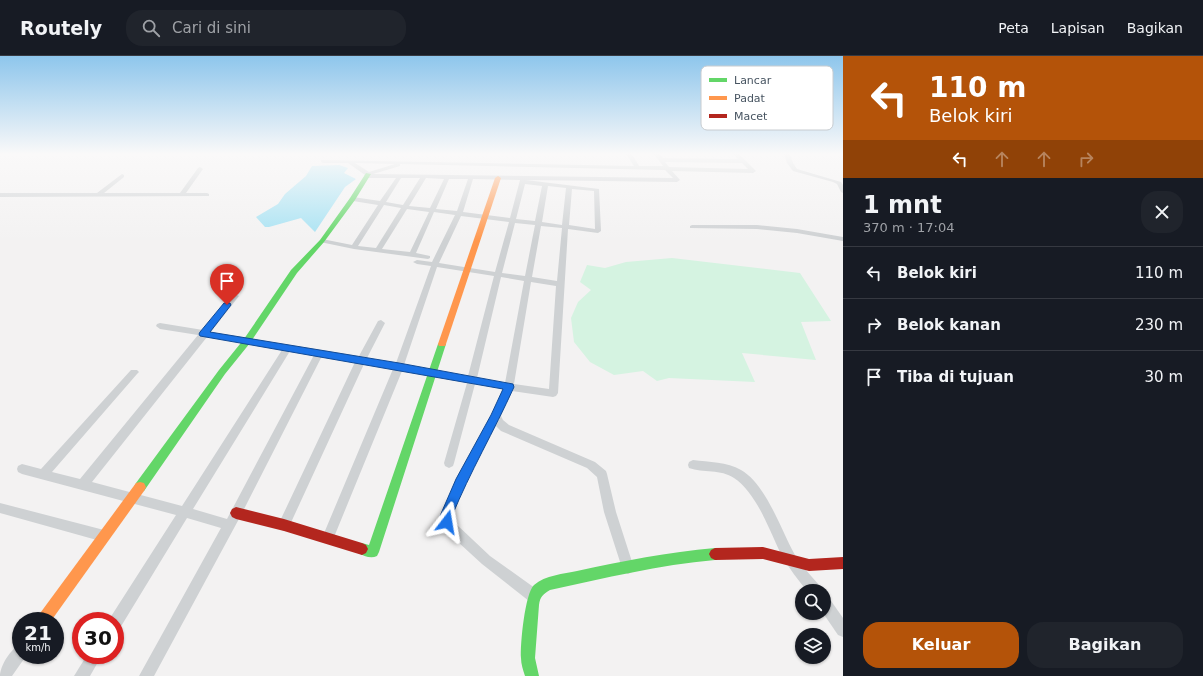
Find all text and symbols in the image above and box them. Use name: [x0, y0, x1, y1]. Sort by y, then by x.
search box: [126, 10, 406, 46]
text: Routely: [20, 17, 102, 39]
icon: search: [140, 17, 162, 39]
text: Cari di sini: [172, 19, 251, 37]
text: Peta: [998, 20, 1029, 36]
text: Lapisan: [1051, 20, 1105, 36]
text: Bagikan: [1127, 20, 1183, 36]
legend: [701, 66, 833, 130]
text: 110 m: [929, 71, 1026, 104]
icon: left: [863, 72, 915, 124]
text: Lancar: [734, 74, 772, 87]
text: Padat: [734, 92, 766, 105]
text: Belok kiri: [929, 105, 1012, 126]
text: Macet: [734, 110, 768, 123]
icon: left: [949, 148, 971, 170]
icon: ahead: [991, 148, 1013, 170]
icon: ahead: [1033, 148, 1055, 170]
icon: right: [1075, 148, 1097, 170]
text: 1 mnt: [863, 191, 942, 219]
button: close: [1141, 191, 1183, 233]
text: 370 m · 17:04: [863, 220, 954, 235]
icon: left: [863, 262, 885, 284]
pin: [210, 264, 244, 305]
text: Belok kiri: [897, 264, 977, 282]
text: 110 m: [1135, 264, 1183, 282]
icon: arrive: [216, 270, 238, 292]
icon: right: [863, 314, 885, 336]
text: Belok kanan: [897, 316, 1001, 334]
text: 230 m: [1135, 316, 1183, 334]
icon: arrive: [863, 366, 885, 388]
text: Tiba di tujuan: [897, 368, 1014, 386]
text: 30 m: [1145, 368, 1183, 386]
position arrow: [426, 501, 468, 543]
map controls: [795, 584, 831, 664]
button: search: [795, 584, 831, 620]
speed limit sign: 30: [72, 612, 124, 664]
text: 21: [24, 621, 52, 645]
button: Keluar: [863, 622, 1019, 668]
button: Bagikan: [1027, 622, 1183, 668]
button: layers: [795, 628, 831, 664]
text: km/h: [25, 642, 51, 653]

